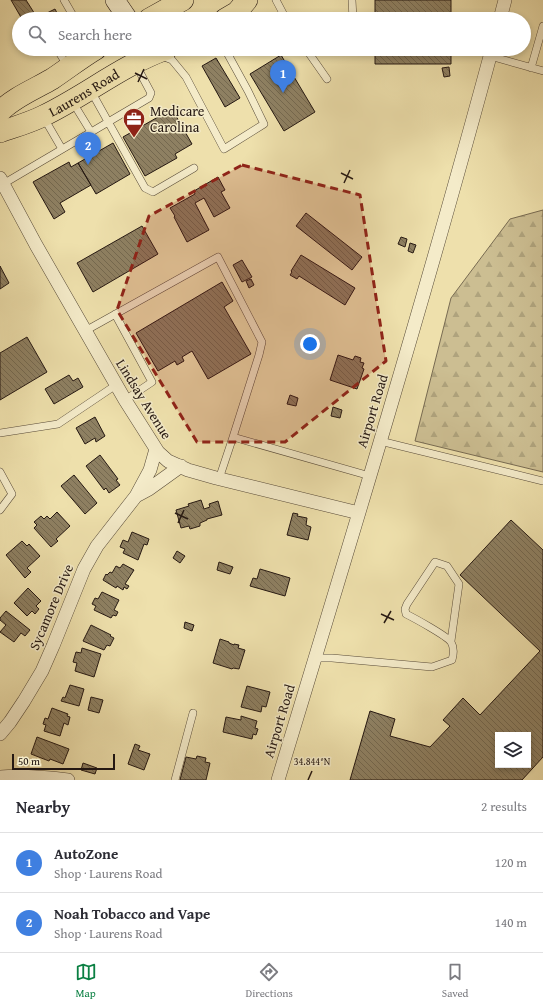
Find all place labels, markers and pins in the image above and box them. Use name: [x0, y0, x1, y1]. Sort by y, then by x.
pin: 1: [270, 60, 296, 93]
place label: Medicare Carolina: [150, 101, 205, 137]
office icon: Medicare Carolina: [121, 106, 147, 139]
pin: 2: [75, 132, 101, 165]

